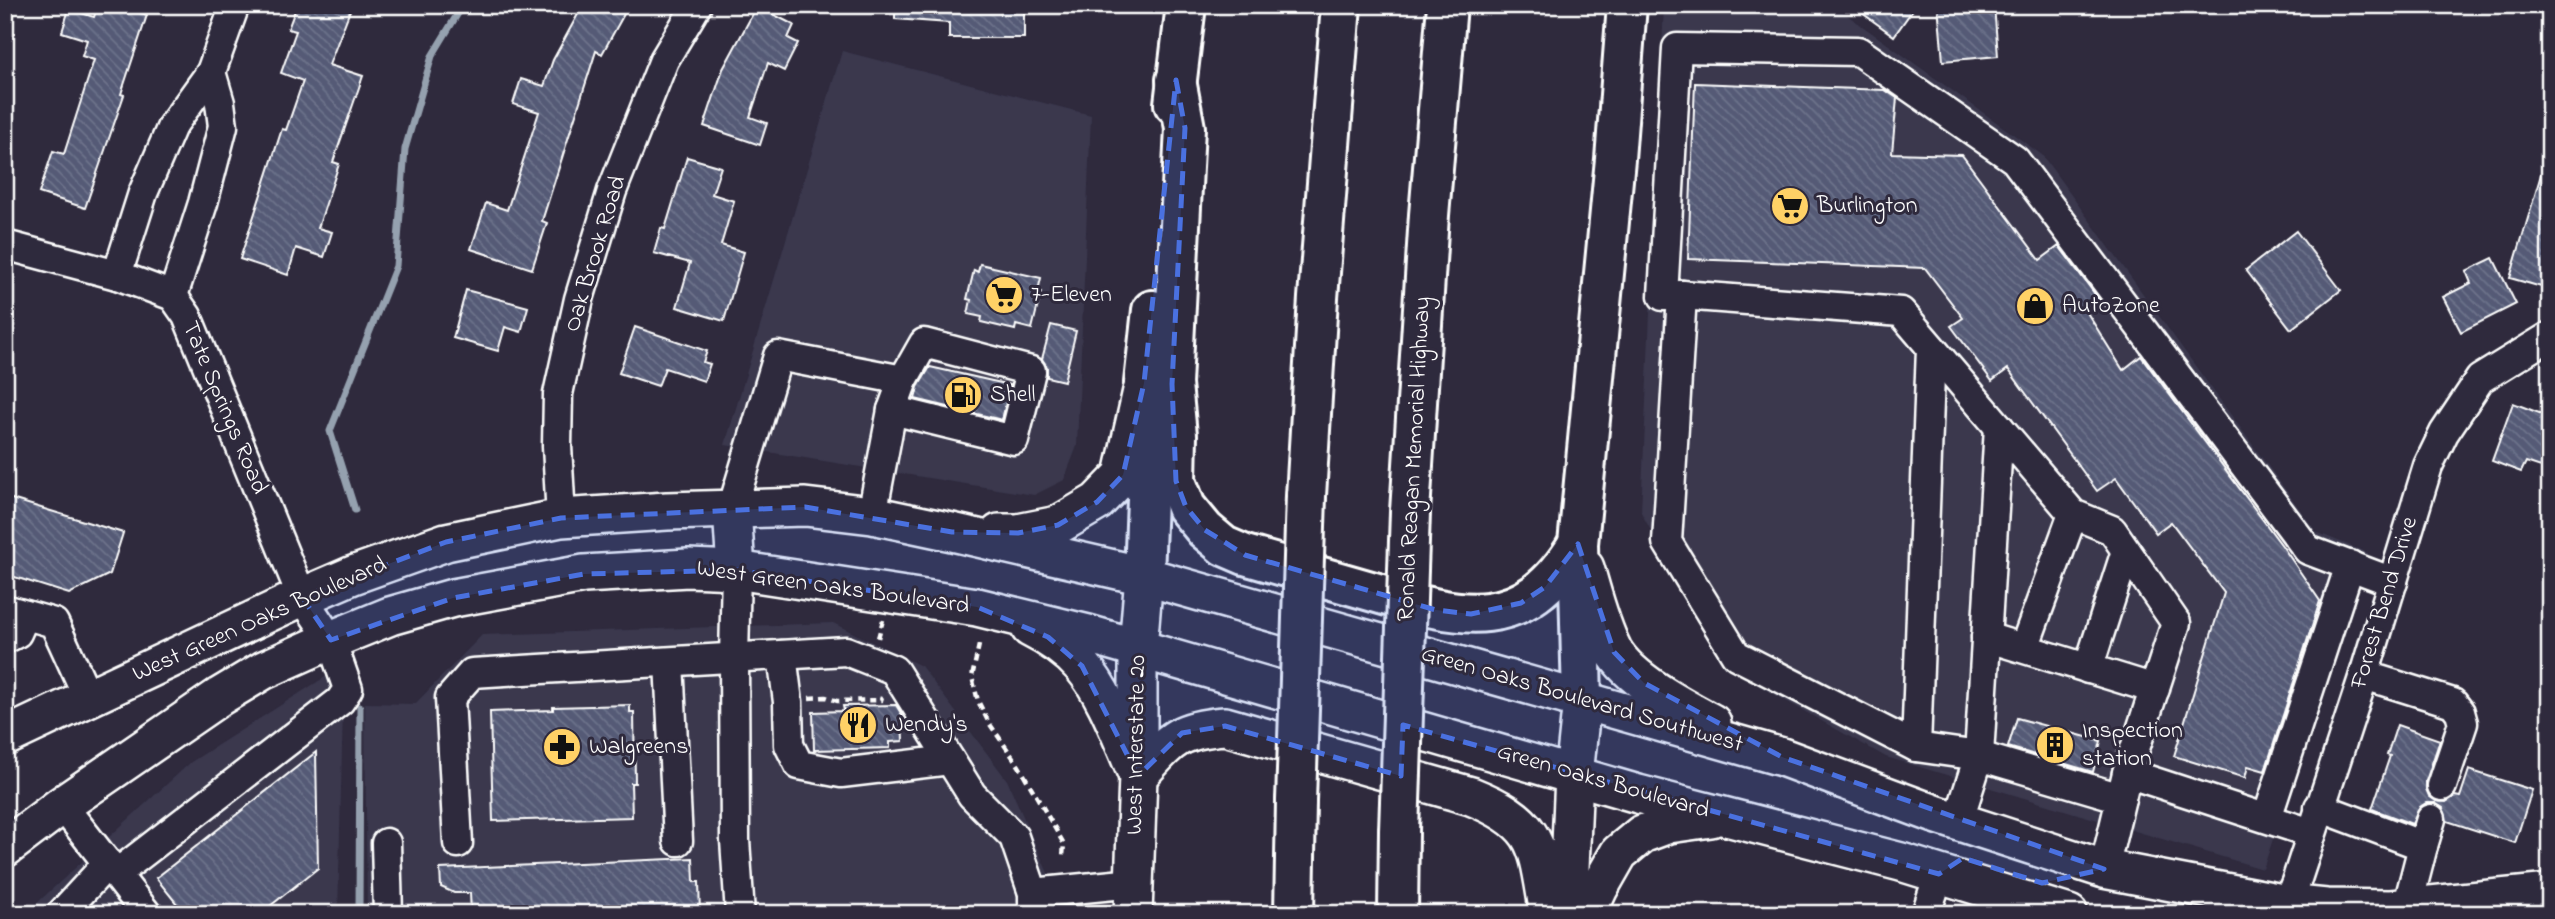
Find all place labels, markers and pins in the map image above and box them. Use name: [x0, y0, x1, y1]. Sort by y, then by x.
supermarket icon: Burlington: [1769, 185, 1811, 227]
place label: Burlington: [1816, 189, 1918, 224]
supermarket icon: 7-Eleven: [983, 274, 1025, 316]
place label: 7-Eleven: [1031, 278, 1112, 313]
shop icon: AutoZone: [2014, 285, 2056, 327]
place label: AutoZone: [2062, 289, 2160, 324]
fuel station icon: Shell: [942, 374, 984, 416]
place label: Shell: [990, 378, 1036, 413]
restaurant icon: Wendy's: [837, 704, 879, 746]
place label: Wendy's: [885, 708, 968, 744]
place label: Inspection station: [2082, 714, 2183, 777]
building icon: Inspection station: [2034, 724, 2076, 766]
pharmacy icon: Walgreens: [541, 726, 583, 768]
place label: Walgreens: [589, 730, 688, 765]

